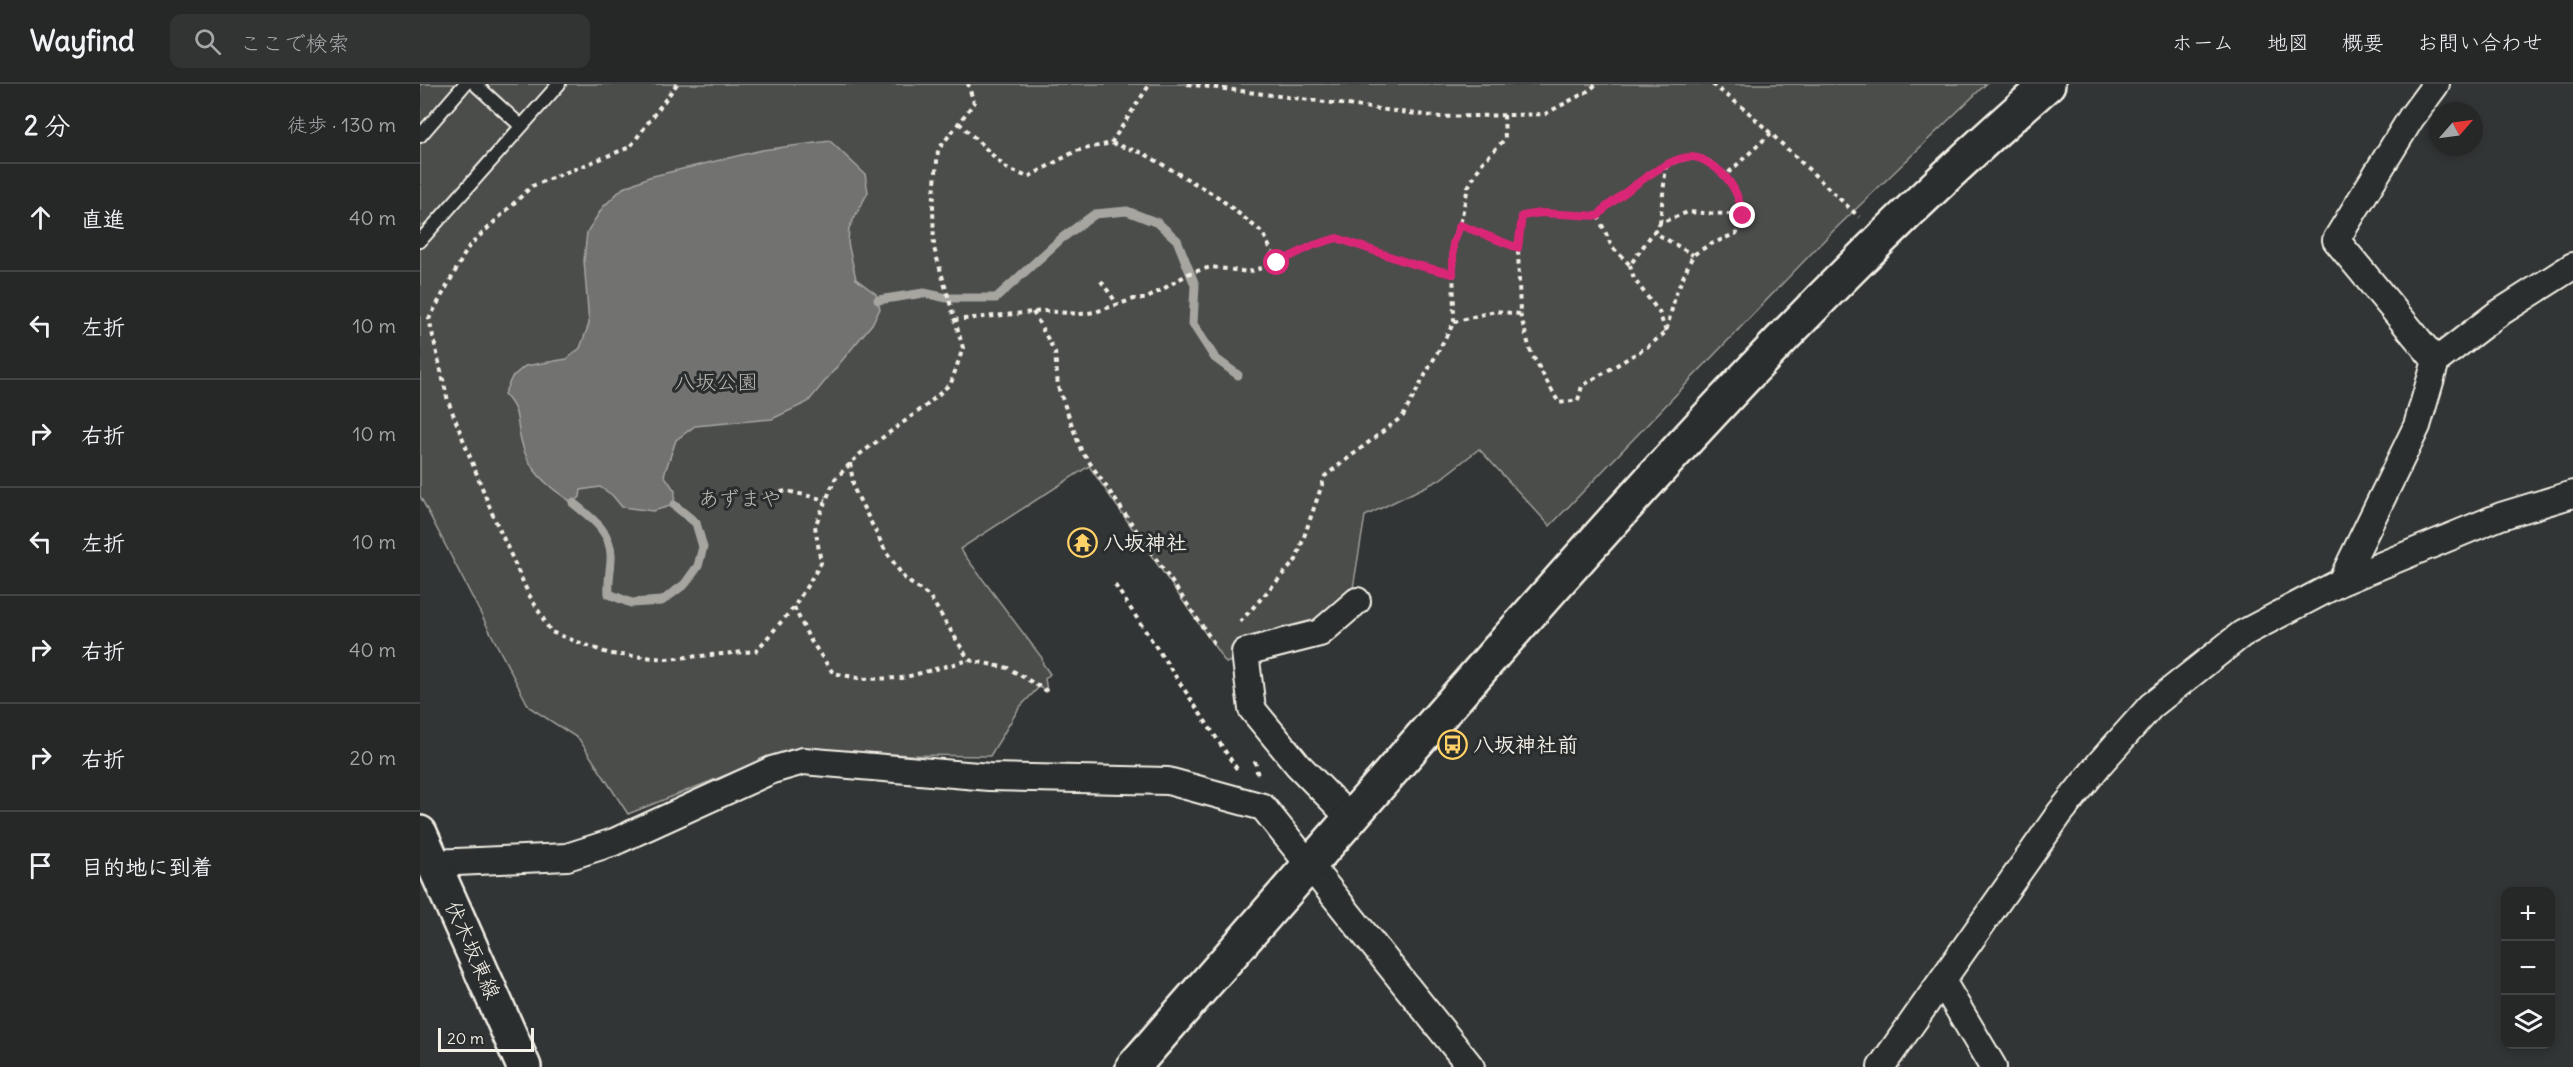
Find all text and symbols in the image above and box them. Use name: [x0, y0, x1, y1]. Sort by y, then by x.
search box: [170, 14, 590, 68]
text: Wayfind: [30, 23, 134, 59]
icon: search: [191, 25, 224, 58]
text: ここで検索: [239, 29, 349, 57]
text: ホーム: [2172, 29, 2234, 56]
text: 地図: [2267, 29, 2309, 56]
text: 概要: [2342, 29, 2384, 56]
text: お問い合わせ: [2417, 29, 2543, 56]
north arrow: [2429, 102, 2483, 156]
text: 2 分: [24, 109, 70, 142]
text: 徒歩 · 130 m: [287, 112, 396, 137]
icon: ahead: [24, 201, 57, 234]
route end: [1729, 202, 1755, 228]
text: 直進: [81, 205, 125, 233]
text: 40 m: [349, 205, 396, 230]
route start: [1263, 249, 1289, 275]
icon: left: [24, 309, 57, 342]
text: 左折: [81, 313, 125, 341]
text: 10 m: [353, 313, 396, 338]
park label: 八坂公園: [674, 368, 758, 395]
icon: right: [24, 417, 57, 450]
text: 右折: [81, 421, 125, 449]
text: 10 m: [353, 421, 396, 446]
park label: あずまや: [698, 485, 782, 512]
icon: left: [24, 525, 57, 558]
temple icon: 八坂神社: [1066, 526, 1098, 558]
text: 左折: [81, 529, 125, 557]
text: 10 m: [353, 529, 396, 554]
place label: 八坂神社: [1103, 529, 1187, 556]
icon: right: [24, 633, 57, 666]
text: 右折: [81, 637, 125, 665]
text: 40 m: [349, 637, 396, 662]
bus stop icon: 八坂神社前: [1436, 728, 1468, 760]
place label: 八坂神社前: [1473, 731, 1578, 758]
icon: right: [24, 741, 57, 774]
text: 右折: [81, 745, 125, 773]
text: 20 m: [350, 745, 396, 770]
icon: arrive: [24, 849, 57, 882]
text: 目的地に到着: [81, 853, 213, 881]
map controls: [2501, 887, 2555, 1049]
button: +: [2501, 887, 2555, 941]
street label: 伏木坂東線: [439, 897, 507, 1003]
button: −: [2501, 941, 2555, 995]
button: layers: [2501, 995, 2555, 1049]
scale bar: [438, 1025, 534, 1052]
text: 20 m: [447, 1028, 484, 1048]

